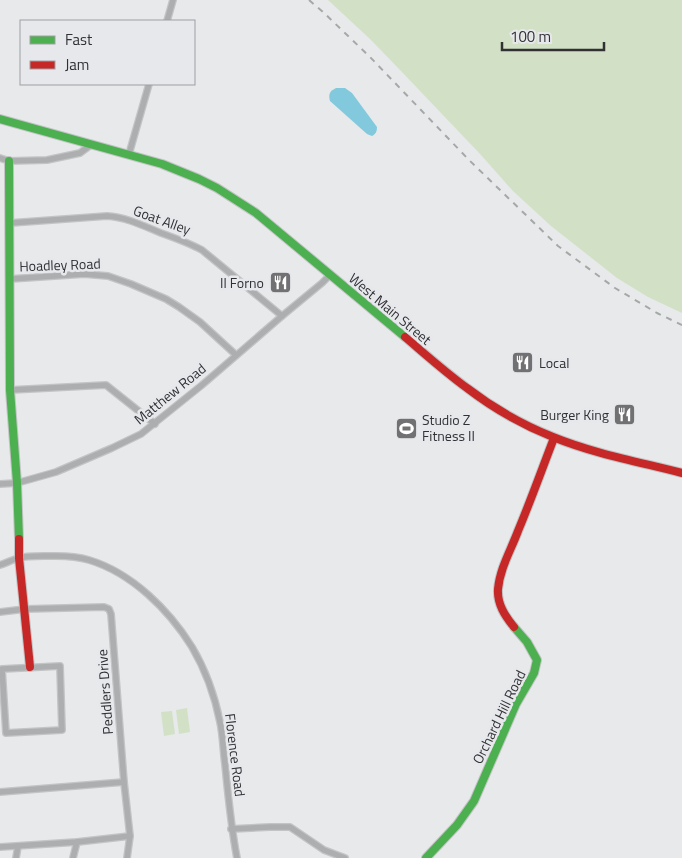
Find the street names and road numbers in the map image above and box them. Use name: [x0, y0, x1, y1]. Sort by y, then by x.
street label: Goat Alley: [131, 199, 194, 240]
street label: Hoadley Road: [19, 253, 101, 276]
street label: West Main Street: [344, 268, 436, 350]
street label: Matthew Road: [129, 358, 210, 429]
street label: Peddlers Drive: [91, 649, 118, 735]
street label: Orchard Hill Road: [467, 666, 530, 767]
street label: Florence Road: [220, 712, 251, 798]

